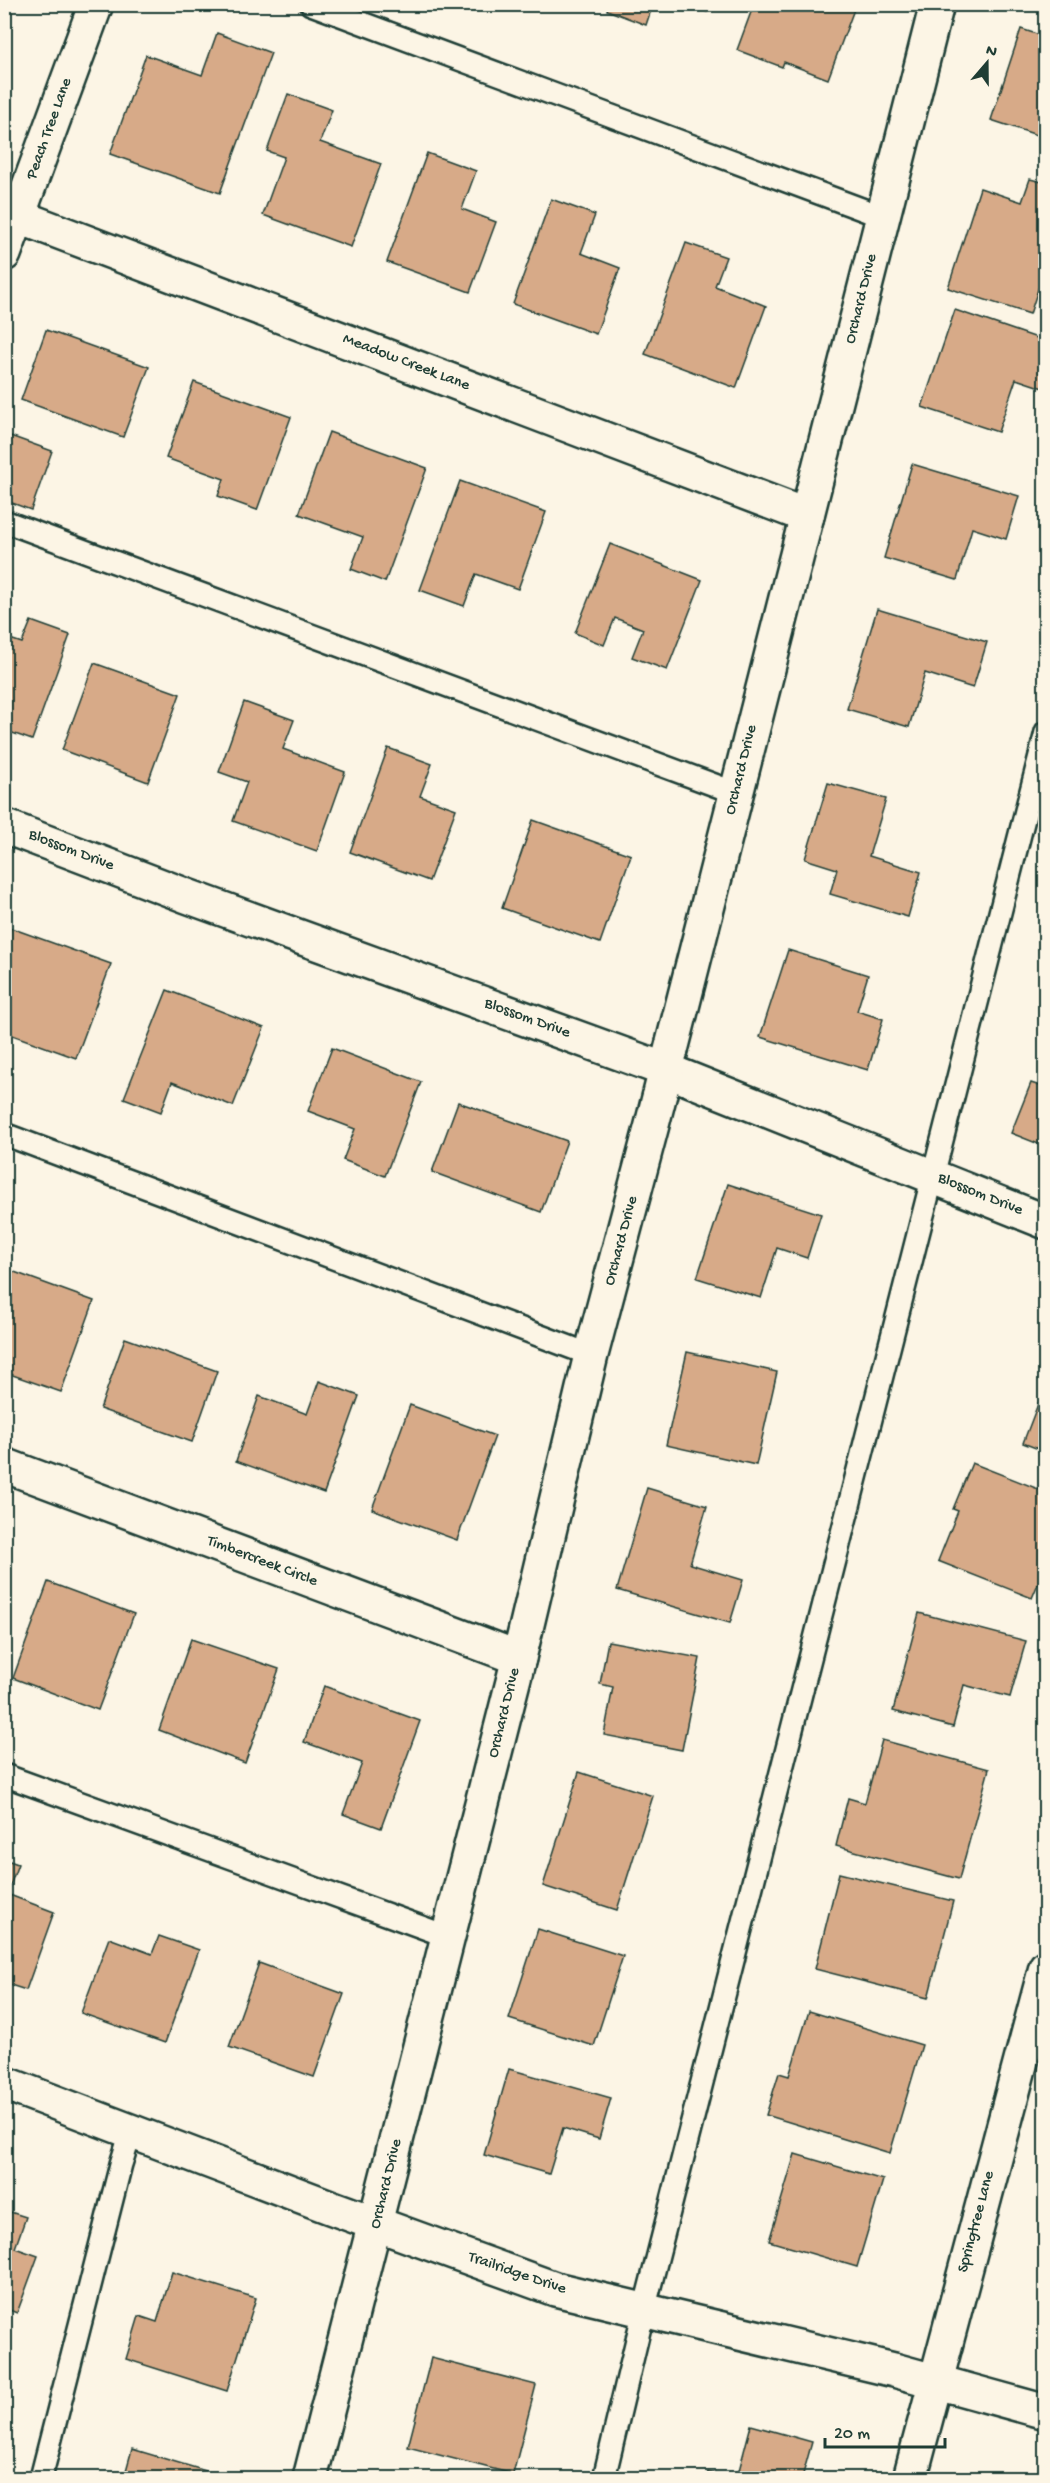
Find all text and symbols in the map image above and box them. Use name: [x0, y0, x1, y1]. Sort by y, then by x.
north arrow: [957, 33, 1017, 93]
text: N: [983, 41, 1000, 63]
street label: Peach Tree Lane: [23, 75, 77, 183]
street label: Orchard Drive: [842, 251, 883, 346]
street label: Meadow Creek Lane: [340, 330, 473, 396]
street label: Orchard Drive: [722, 722, 763, 817]
street label: Blossom Drive: [25, 826, 117, 876]
street label: Blossom Drive: [480, 994, 573, 1044]
street label: Blossom Drive: [934, 1169, 1026, 1221]
street label: Orchard Drive: [601, 1193, 643, 1288]
street label: Timbercreek Circle: [203, 1532, 321, 1592]
street label: Orchard Drive: [485, 1665, 526, 1760]
street label: Orchard Drive: [367, 2136, 408, 2231]
street label: Springtree Lane: [954, 2168, 1000, 2275]
street label: Trailridge Drive: [465, 2248, 569, 2300]
scale bar: [825, 2411, 945, 2449]
text: 20 m: [834, 2424, 870, 2445]

